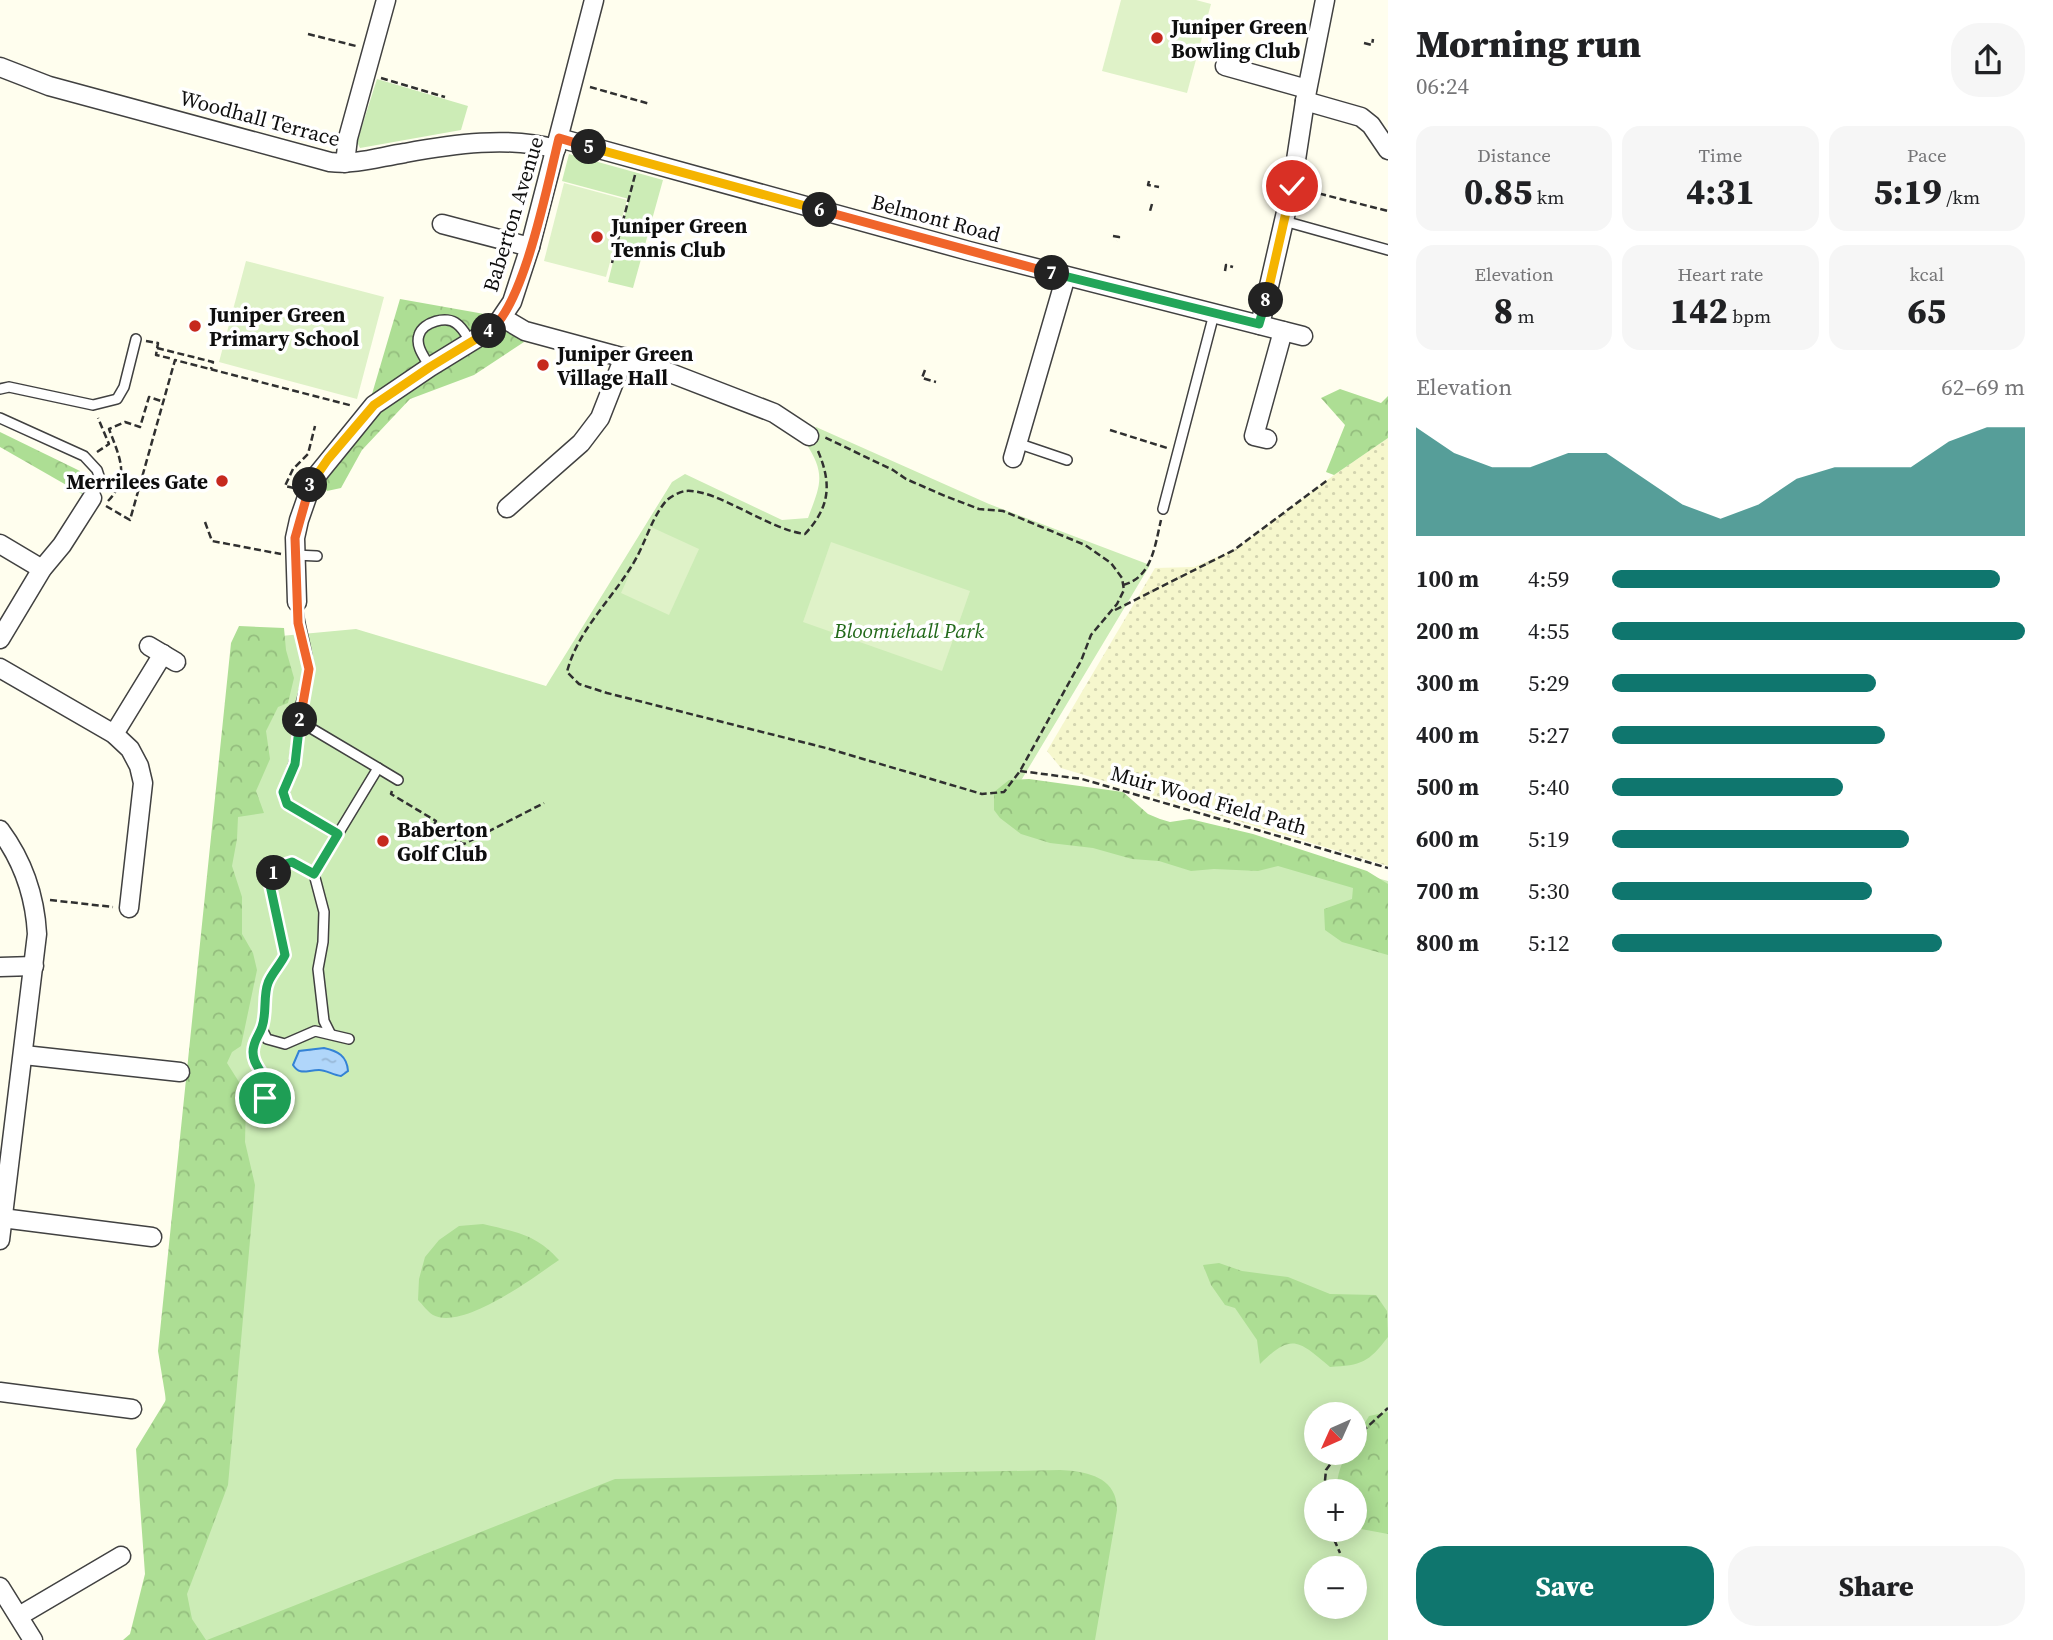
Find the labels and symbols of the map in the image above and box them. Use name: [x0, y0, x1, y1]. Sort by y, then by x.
place label: Juniper Green Bowling Club: [1169, 12, 1307, 65]
marker: Juniper Green Bowling Club: [1149, 30, 1165, 46]
street label: Woodhall Terrace: [177, 83, 343, 153]
pin: 5: [572, 130, 606, 164]
street label: Baberton Avenue: [476, 133, 550, 295]
pin: [1262, 156, 1322, 216]
street label: Belmont Road: [868, 187, 1004, 249]
pin: 6: [802, 192, 838, 228]
place label: Juniper Green Tennis Club: [609, 211, 747, 264]
marker: Juniper Green Tennis Club: [589, 229, 605, 245]
pin: 7: [1034, 256, 1070, 290]
pin: 8: [1248, 282, 1284, 318]
place label: Juniper Green Primary School: [207, 300, 359, 353]
pin: 4: [472, 314, 506, 348]
marker: Juniper Green Primary School: [187, 318, 203, 334]
place label: Juniper Green Village Hall: [555, 339, 693, 392]
marker: Juniper Green Village Hall: [535, 357, 551, 373]
place label: Merrilees Gate: [66, 467, 208, 496]
pin: 3: [292, 468, 328, 503]
marker: Merrilees Gate: [214, 473, 230, 489]
park label: Bloomiehall Park: [833, 616, 984, 645]
pin: 2: [282, 702, 318, 738]
street label: Muir Wood Field Path: [1107, 758, 1311, 842]
place label: Baberton Golf Club: [397, 815, 488, 868]
marker: Baberton Golf Club: [375, 833, 391, 849]
pin: 1: [256, 856, 292, 890]
pin: [235, 1068, 295, 1128]
north arrow: [1304, 1402, 1367, 1465]

